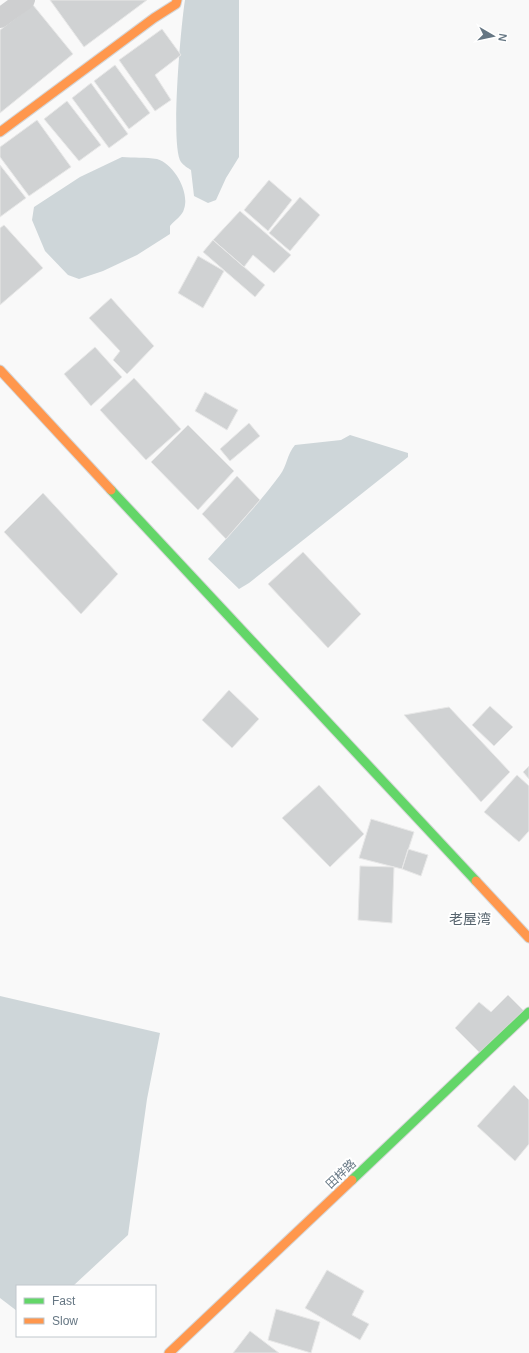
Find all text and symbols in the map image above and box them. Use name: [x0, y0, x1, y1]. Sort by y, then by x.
north arrow: [473, 16, 513, 56]
text: N: [496, 33, 509, 42]
district label: 老屋湾: [449, 911, 491, 927]
street label: 田梓路: [323, 1157, 359, 1191]
legend: [16, 1285, 156, 1337]
text: Fast: [52, 1294, 76, 1308]
text: Slow: [52, 1314, 78, 1328]

